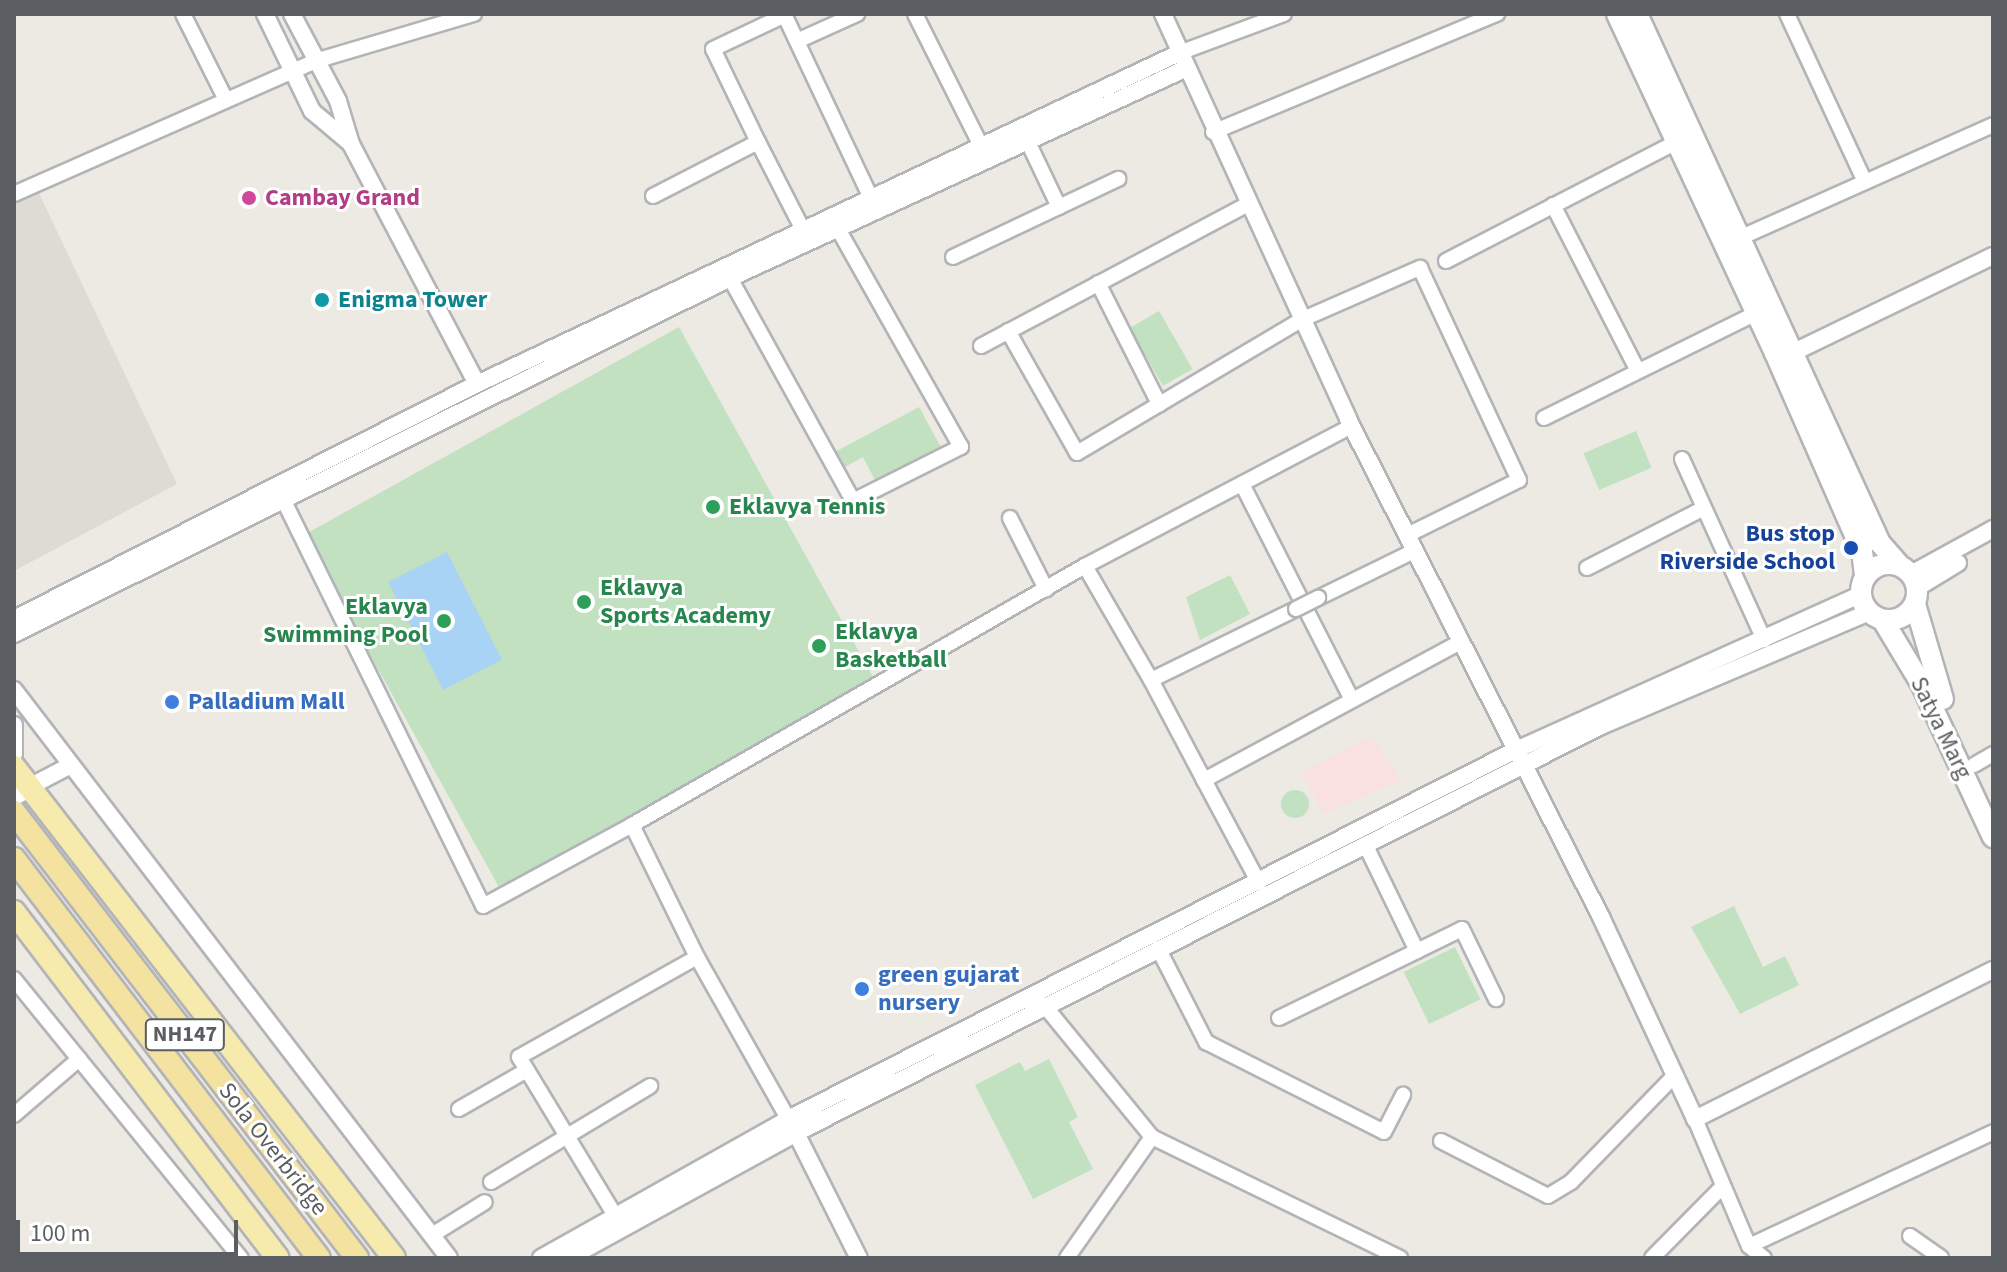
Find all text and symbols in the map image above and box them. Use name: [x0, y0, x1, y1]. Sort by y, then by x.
place label: Cambay Grand: [265, 184, 420, 212]
marker: Cambay Grand: [240, 189, 258, 207]
place label: Enigma Tower: [338, 286, 487, 314]
marker: Enigma Tower: [313, 291, 331, 309]
place label: Eklavya Tennis: [729, 493, 886, 521]
marker: Eklavya Tennis: [704, 498, 722, 516]
place label: Bus stop Riverside School: [1659, 520, 1835, 576]
marker: Bus stop Riverside School: [1842, 539, 1860, 557]
place label: Eklavya Sports Academy: [600, 574, 771, 630]
place label: Eklavya Swimming Pool: [263, 593, 428, 649]
marker: Eklavya Sports Academy: [575, 593, 593, 611]
marker: Eklavya Swimming Pool: [435, 612, 453, 630]
place label: Eklavya Basketball: [835, 618, 947, 674]
marker: Eklavya Basketball: [810, 637, 828, 655]
street label: Satya Marg: [1904, 672, 1978, 784]
place label: Palladium Mall: [188, 688, 345, 716]
marker: Palladium Mall: [163, 693, 181, 711]
place label: green gujarat nursery: [878, 961, 1020, 1017]
marker: green gujarat nursery: [853, 980, 871, 998]
road number: NH147: [143, 1017, 227, 1053]
street label: Sola Overbridge: [212, 1077, 334, 1221]
scale bar: [20, 1204, 242, 1254]
text: 100 m: [30, 1216, 90, 1251]

